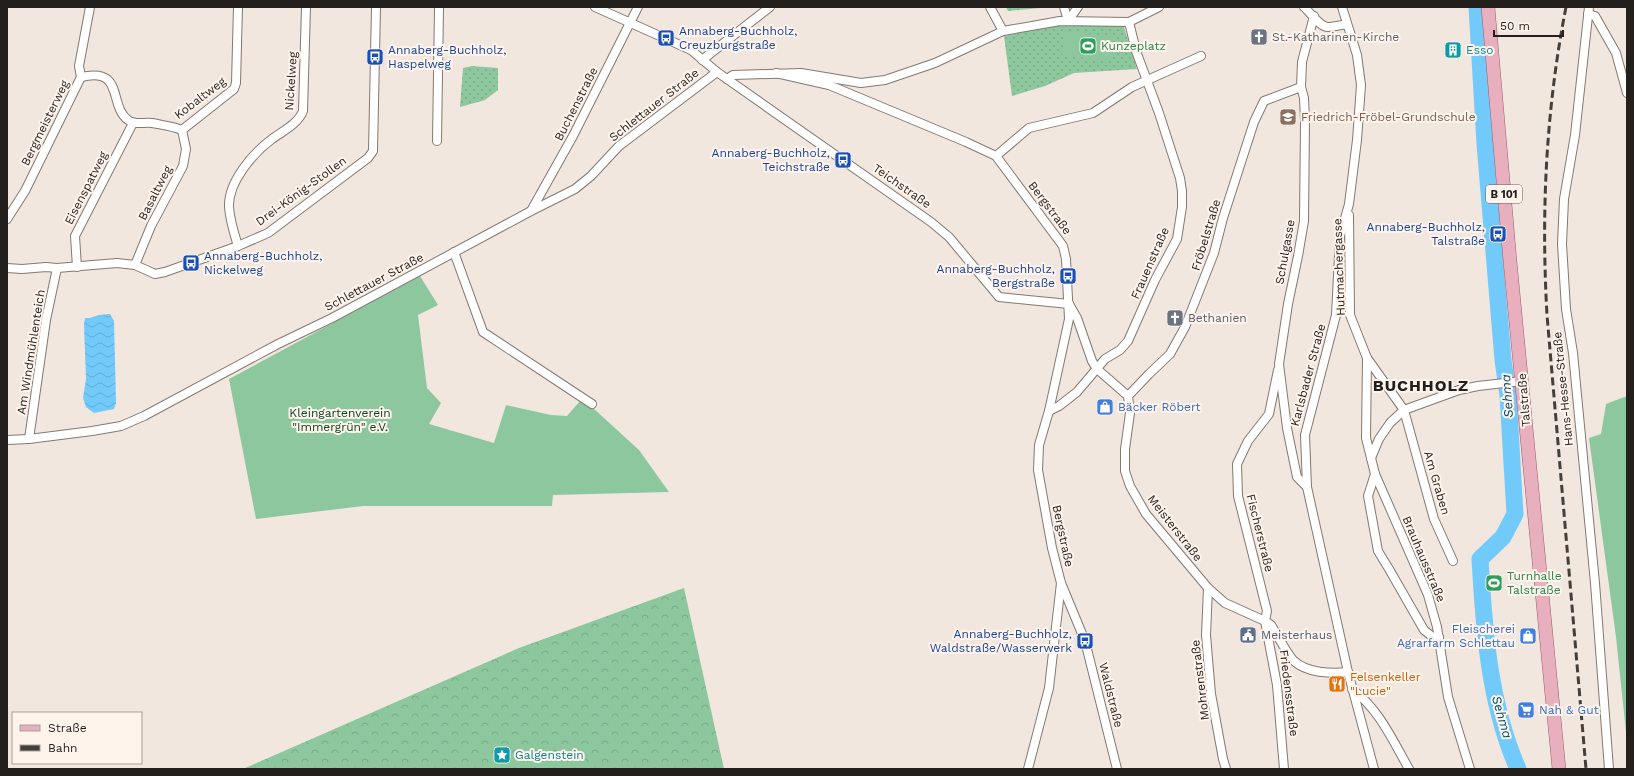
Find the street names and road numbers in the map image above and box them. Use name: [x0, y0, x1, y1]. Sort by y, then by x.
street label: Nickelweg: [282, 51, 300, 111]
street label: Buchenstraße: [551, 65, 601, 143]
street label: Schlettauer Straße: [606, 66, 702, 144]
street label: Kobaltweg: [172, 74, 229, 122]
street label: Bergmeisterweg: [18, 77, 72, 168]
street label: Eisenspatweg: [62, 149, 111, 227]
street label: Drei-König-Stollen: [253, 153, 349, 229]
street label: Teichstraße: [870, 161, 934, 211]
street label: Basaltweg: [135, 163, 175, 223]
street label: Bergstraße: [1025, 179, 1075, 237]
road number: B 101: [1486, 185, 1522, 203]
street label: Fröbelstraße: [1188, 197, 1224, 272]
street label: Schulgasse: [1272, 218, 1298, 286]
street label: Hutmachergasse: [1330, 218, 1348, 316]
street label: Frauenstraße: [1128, 225, 1172, 301]
street label: Schlettauer Straße: [322, 250, 426, 314]
street label: Am Windmühlenteich: [14, 289, 48, 415]
street label: Karlsbader Straße: [1288, 322, 1328, 428]
street label: Hans-Hesse-Straße: [1550, 331, 1576, 447]
street label: Talstraße: [1515, 373, 1533, 427]
street label: Am Graben: [1421, 450, 1453, 516]
street label: Meisterstraße: [1145, 492, 1205, 564]
street label: Fischerstraße: [1244, 493, 1276, 573]
street label: Bergstraße: [1050, 504, 1076, 568]
street label: Brauhausstraße: [1400, 514, 1448, 604]
street label: Mohrenstraße: [1188, 639, 1212, 721]
street label: Friedensstraße: [1277, 649, 1301, 737]
street label: Waldstraße: [1096, 661, 1126, 729]

